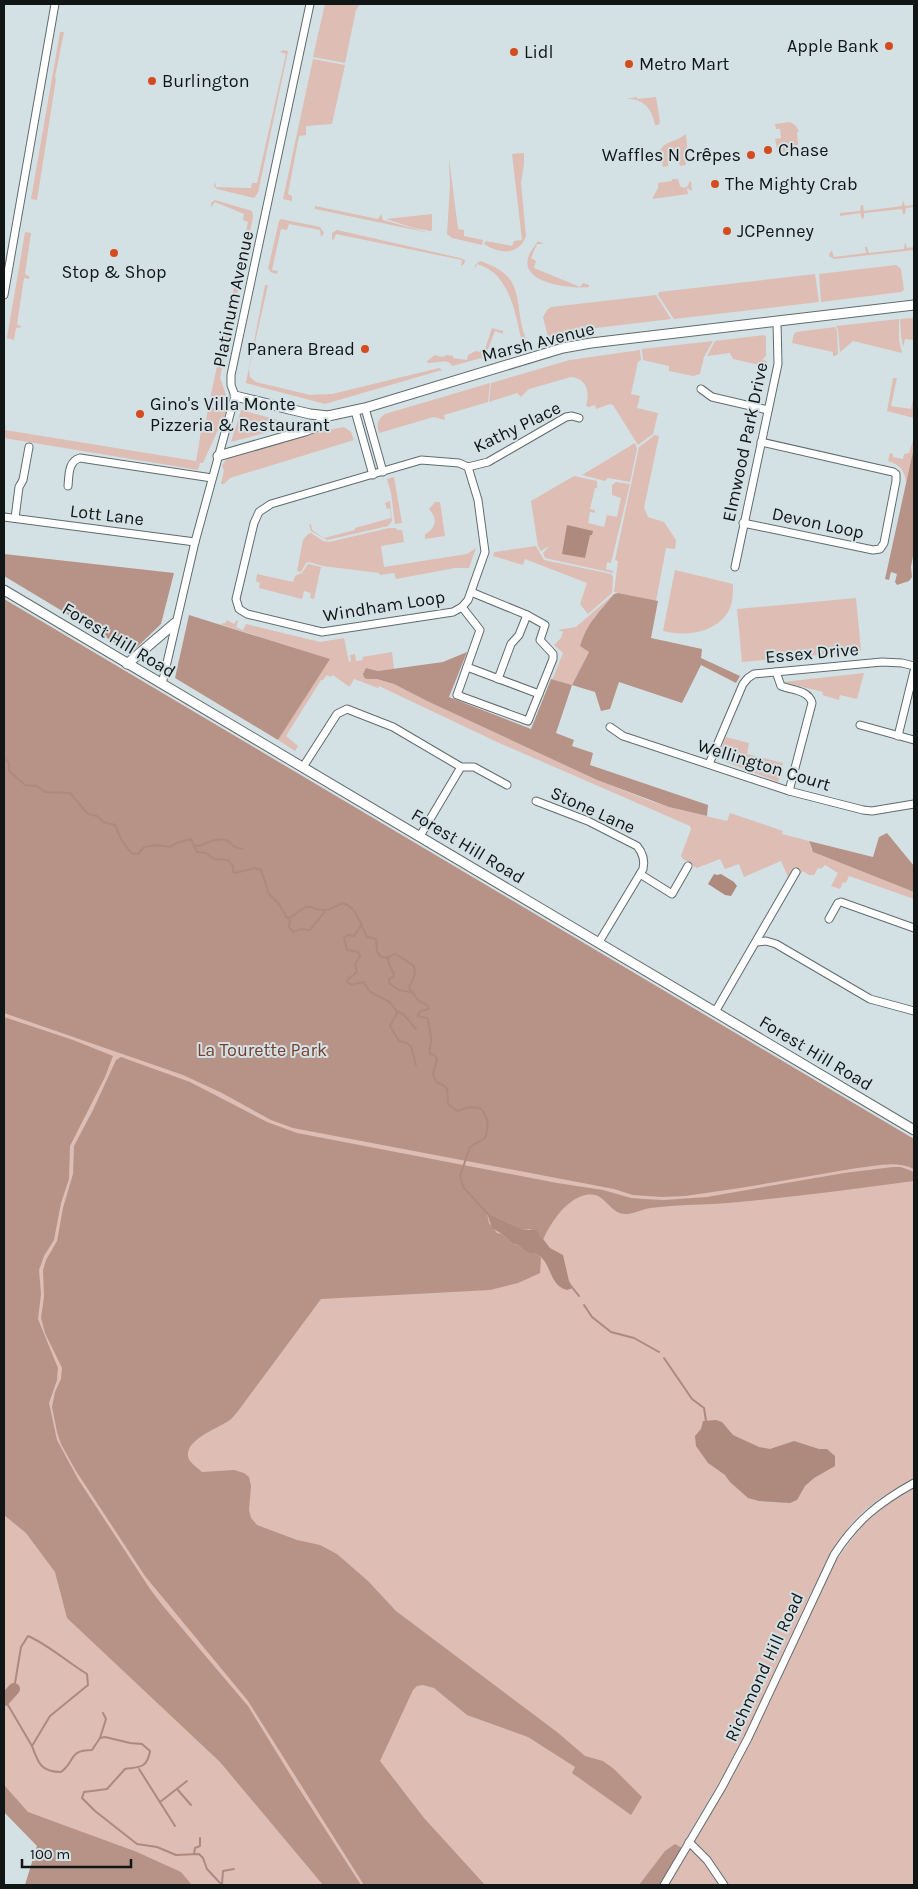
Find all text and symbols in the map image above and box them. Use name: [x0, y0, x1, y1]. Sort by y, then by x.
place label: Apple Bank: [787, 35, 879, 57]
marker: Apple Bank: [883, 40, 895, 52]
place label: Lidl: [524, 41, 553, 63]
marker: Lidl: [508, 46, 520, 58]
place label: Metro Mart: [639, 53, 730, 75]
marker: Metro Mart: [623, 58, 635, 70]
place label: Burlington: [162, 70, 250, 92]
marker: Burlington: [146, 75, 158, 87]
place label: Chase: [778, 139, 829, 161]
place label: Waffles N Crȇpes: [602, 144, 741, 166]
marker: Chase: [762, 144, 774, 156]
marker: Waffles N Crȇpes: [745, 149, 757, 161]
place label: The Mighty Crab: [725, 173, 858, 195]
marker: The Mighty Crab: [709, 178, 721, 190]
place label: JCPenney: [737, 220, 814, 242]
marker: JCPenney: [721, 225, 733, 237]
street label: Platinum Avenue: [208, 229, 258, 369]
marker: Stop & Shop: [108, 247, 120, 259]
place label: Stop & Shop: [61, 261, 167, 283]
street label: Marsh Avenue: [479, 317, 597, 367]
place label: Panera Bread: [247, 338, 355, 360]
marker: Panera Bread: [359, 343, 371, 355]
street label: Elmwood Park Drive: [717, 360, 773, 524]
place label: Gino's Villa Monte Pizzeria & Restaurant: [150, 393, 330, 436]
street label: Kathy Place: [470, 396, 564, 458]
marker: Gino's Villa Monte Pizzeria & Restaurant: [134, 408, 146, 420]
street label: Lott Lane: [69, 500, 145, 530]
street label: Devon Loop: [770, 502, 866, 544]
street label: Windham Loop: [321, 585, 447, 627]
street label: Forest Hill Road: [58, 598, 180, 682]
street label: Essex Drive: [764, 638, 860, 668]
street label: Wellington Court: [695, 734, 833, 796]
street label: Stone Lane: [547, 782, 639, 838]
street label: Forest Hill Road: [407, 804, 529, 888]
street label: Forest Hill Road: [755, 1011, 877, 1095]
park label: La Tourette Park: [197, 1039, 327, 1061]
street label: Richmond Hill Road: [720, 1589, 808, 1745]
scale bar: [22, 1836, 131, 1868]
text: 100 m: [30, 1845, 70, 1863]

